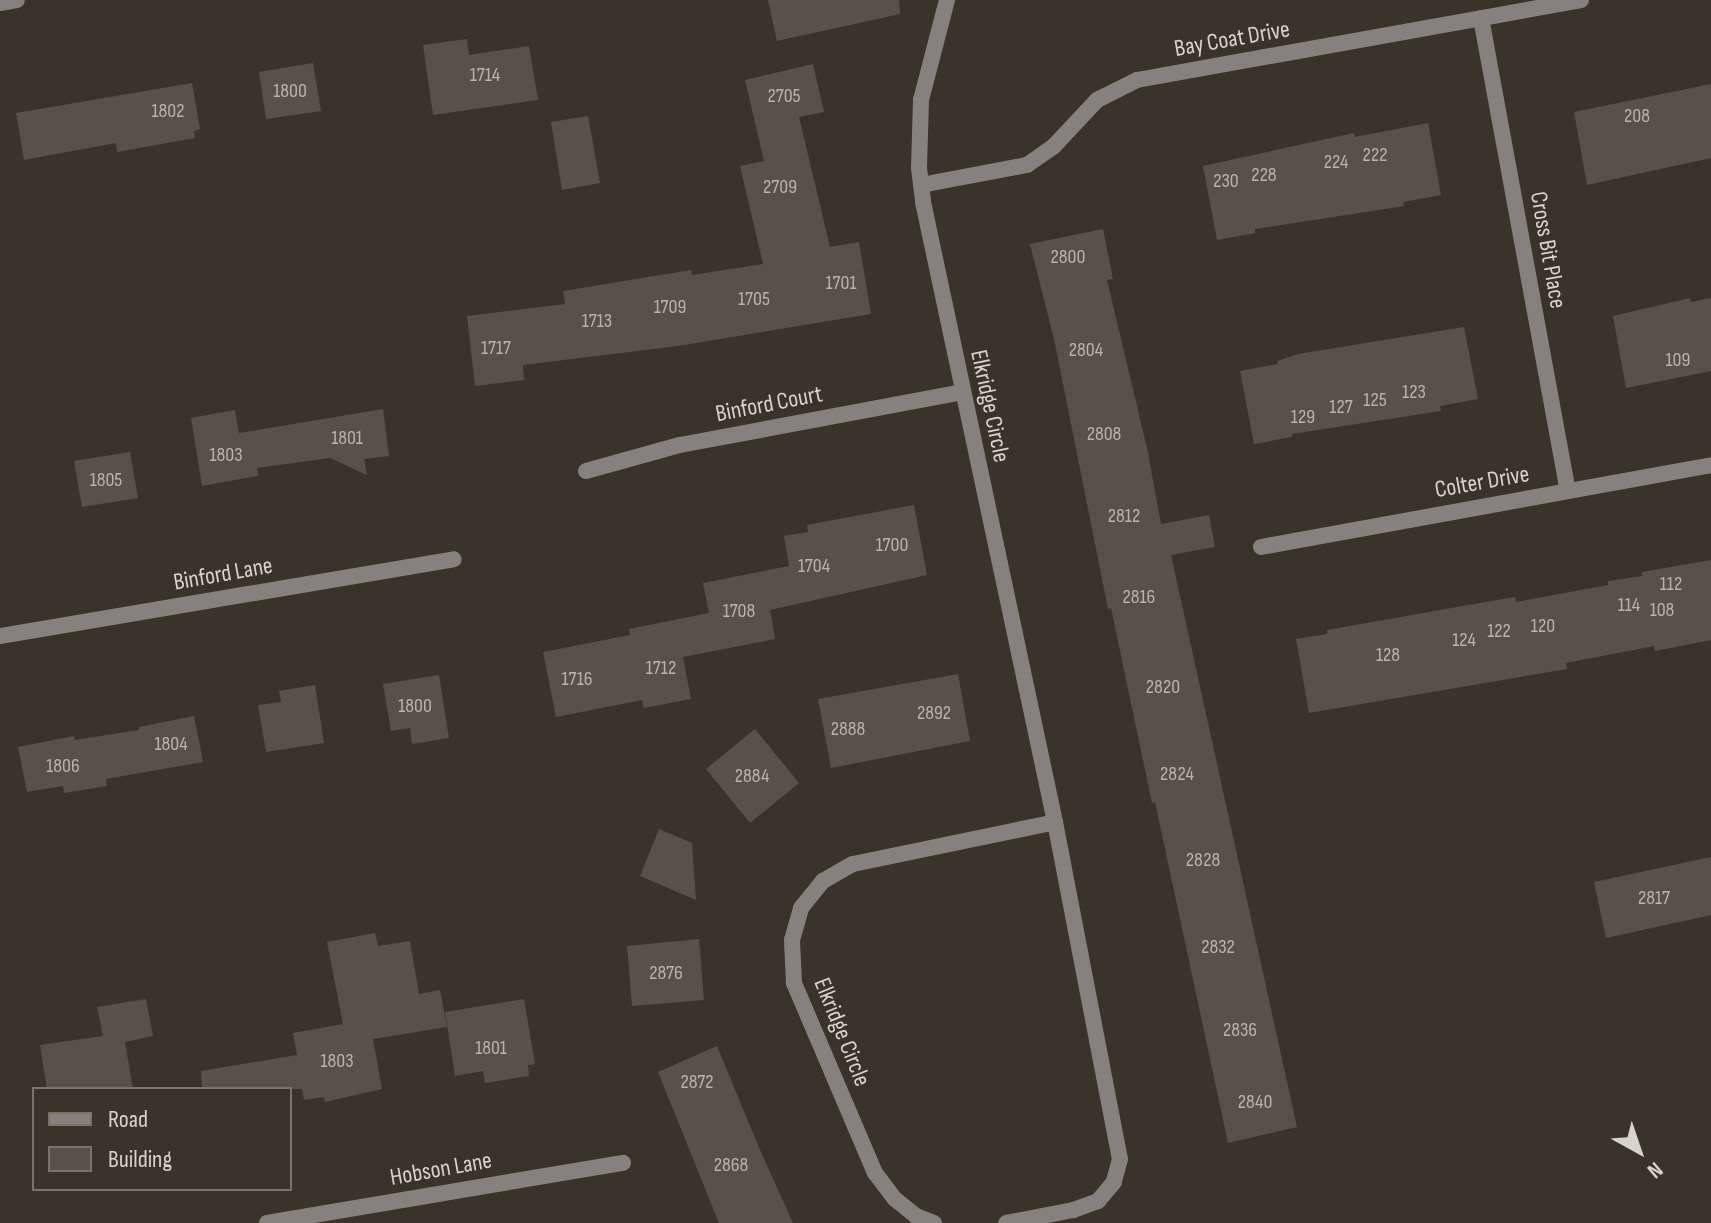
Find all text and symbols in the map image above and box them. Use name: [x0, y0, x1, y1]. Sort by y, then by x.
street label: Bay Coat Drive: [1172, 15, 1292, 63]
house number: 1714: [470, 63, 500, 87]
house number: 1800: [273, 79, 307, 103]
house number: 2705: [767, 84, 801, 108]
house number: 1802: [152, 99, 184, 123]
house number: 208: [1624, 104, 1650, 128]
house number: 222: [1363, 143, 1387, 167]
house number: 224: [1324, 150, 1348, 174]
house number: 228: [1251, 163, 1277, 187]
house number: 230: [1213, 169, 1239, 193]
house number: 2709: [763, 175, 797, 199]
street label: Cross Bit Place: [1524, 189, 1572, 311]
house number: 2800: [1051, 245, 1085, 269]
house number: 1701: [826, 271, 856, 295]
house number: 1705: [738, 287, 770, 311]
house number: 1709: [654, 295, 686, 319]
house number: 1713: [582, 309, 612, 333]
house number: 1717: [481, 336, 511, 360]
house number: 2804: [1069, 338, 1103, 362]
street label: Elkridge Circle: [964, 347, 1016, 465]
house number: 109: [1666, 348, 1690, 372]
street label: Binford Court: [713, 380, 825, 428]
house number: 123: [1402, 380, 1426, 404]
house number: 125: [1363, 388, 1387, 412]
house number: 127: [1329, 395, 1353, 419]
house number: 129: [1291, 405, 1315, 429]
house number: 2808: [1087, 422, 1121, 446]
house number: 1801: [331, 426, 363, 450]
house number: 1803: [209, 443, 243, 467]
street label: Colter Drive: [1433, 460, 1531, 504]
house number: 1805: [90, 468, 122, 492]
house number: 2812: [1108, 504, 1140, 528]
house number: 1700: [876, 533, 908, 557]
street label: Binford Lane: [171, 551, 275, 597]
house number: 1704: [798, 554, 830, 578]
house number: 112: [1660, 572, 1682, 596]
house number: 2816: [1123, 585, 1155, 609]
house number: 114: [1618, 593, 1640, 617]
house number: 108: [1650, 598, 1674, 622]
house number: 1708: [723, 599, 755, 623]
house number: 120: [1531, 614, 1555, 638]
house number: 122: [1487, 619, 1511, 643]
house number: 124: [1452, 628, 1476, 652]
house number: 128: [1376, 643, 1400, 667]
house number: 1712: [646, 656, 676, 680]
house number: 1716: [562, 667, 592, 691]
house number: 2820: [1146, 675, 1180, 699]
house number: 1800: [398, 694, 432, 718]
house number: 2892: [917, 701, 951, 725]
house number: 2888: [831, 717, 865, 741]
house number: 1804: [154, 732, 188, 756]
house number: 1806: [46, 754, 80, 778]
house number: 2824: [1160, 762, 1194, 786]
house number: 2884: [735, 764, 769, 788]
house number: 2828: [1186, 848, 1220, 872]
house number: 2817: [1638, 886, 1670, 910]
house number: 2832: [1201, 935, 1235, 959]
house number: 2876: [649, 961, 683, 985]
street label: Elkridge Circle: [807, 974, 877, 1090]
house number: 2836: [1223, 1018, 1257, 1042]
house number: 1801: [475, 1036, 507, 1060]
house number: 1803: [320, 1049, 354, 1073]
house number: 2872: [680, 1070, 714, 1094]
legend: [32, 1087, 292, 1191]
house number: 2840: [1238, 1090, 1272, 1114]
text: Road: [108, 1105, 148, 1134]
north arrow: [1599, 1111, 1679, 1191]
text: Building: [108, 1145, 172, 1174]
street label: Hobson Lane: [388, 1146, 494, 1192]
house number: 2868: [714, 1153, 748, 1177]
text: N: [1642, 1156, 1668, 1184]

